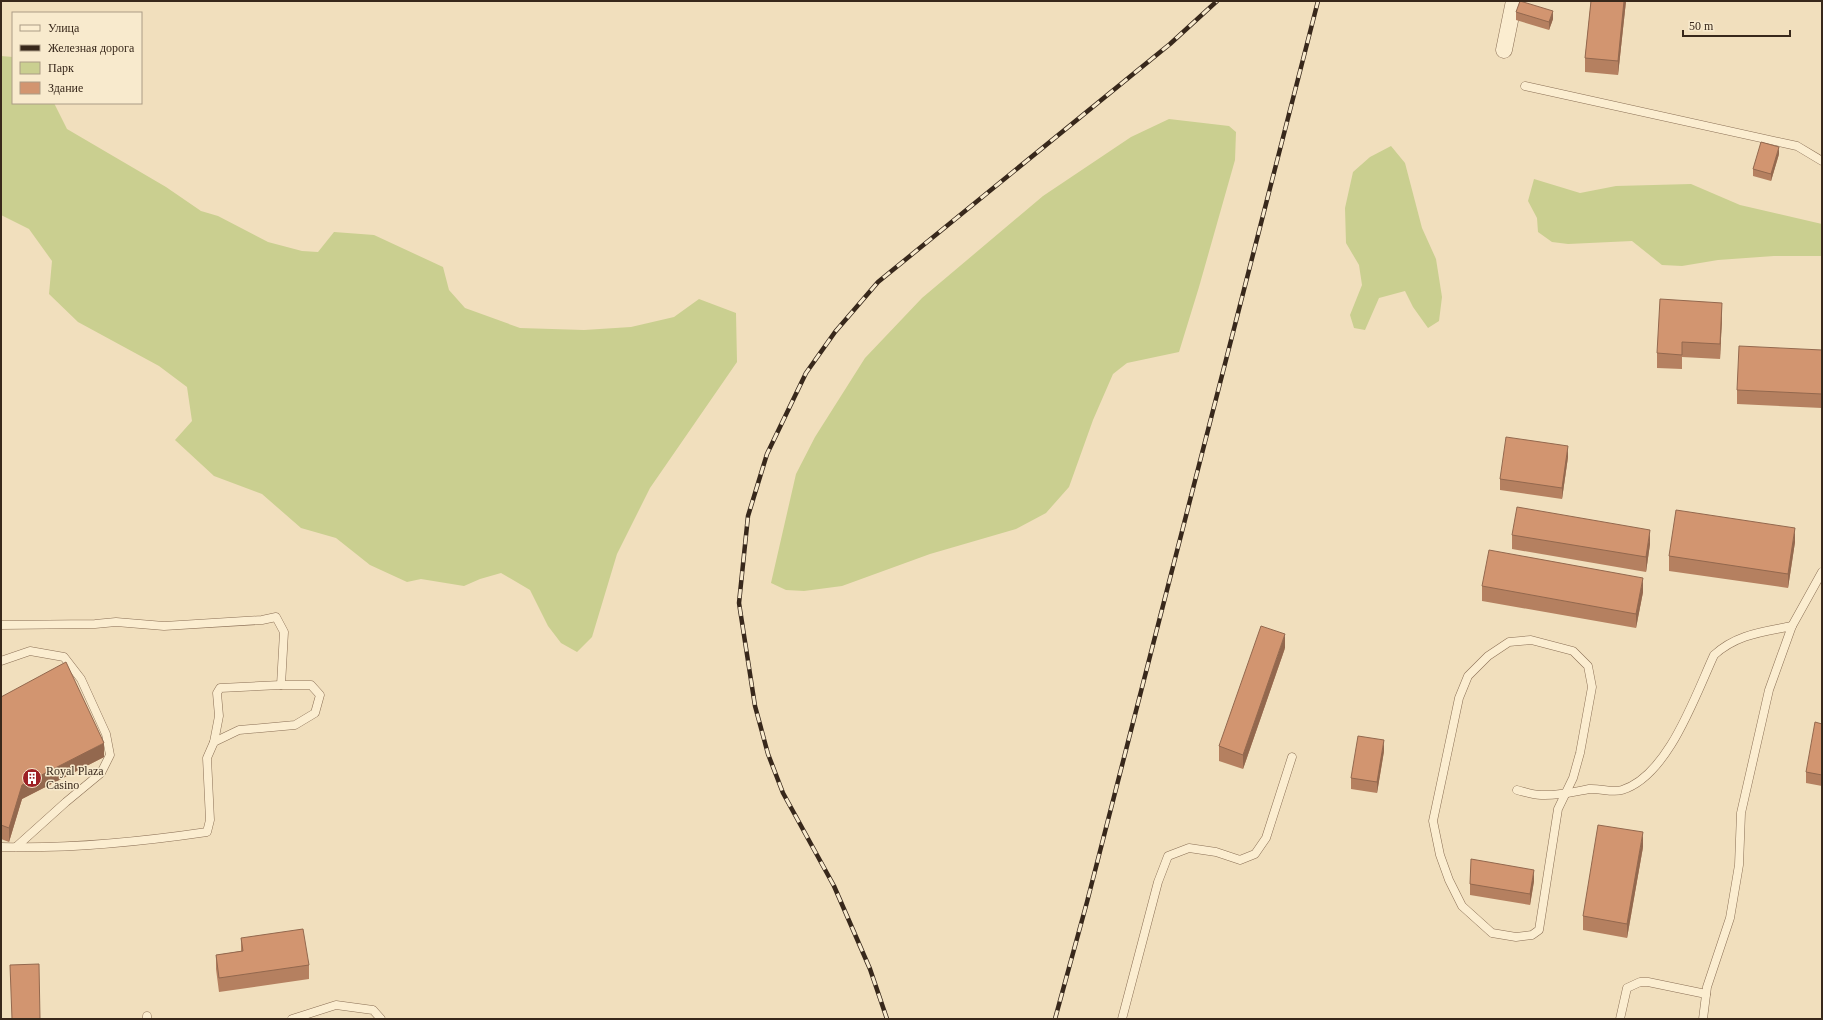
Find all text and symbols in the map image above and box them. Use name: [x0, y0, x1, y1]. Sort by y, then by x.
legend: [12, 12, 142, 104]
scale bar: [1683, 12, 1790, 38]
text: 50 m: [1689, 19, 1714, 33]
text: Улица: [48, 21, 80, 35]
text: Железная дорога: [48, 41, 135, 55]
text: Парк: [48, 61, 74, 75]
text: Здание: [48, 81, 83, 95]
place label: Royal Plaza Casino: [46, 764, 104, 792]
building icon: Royal Plaza Casino: [21, 767, 43, 789]

